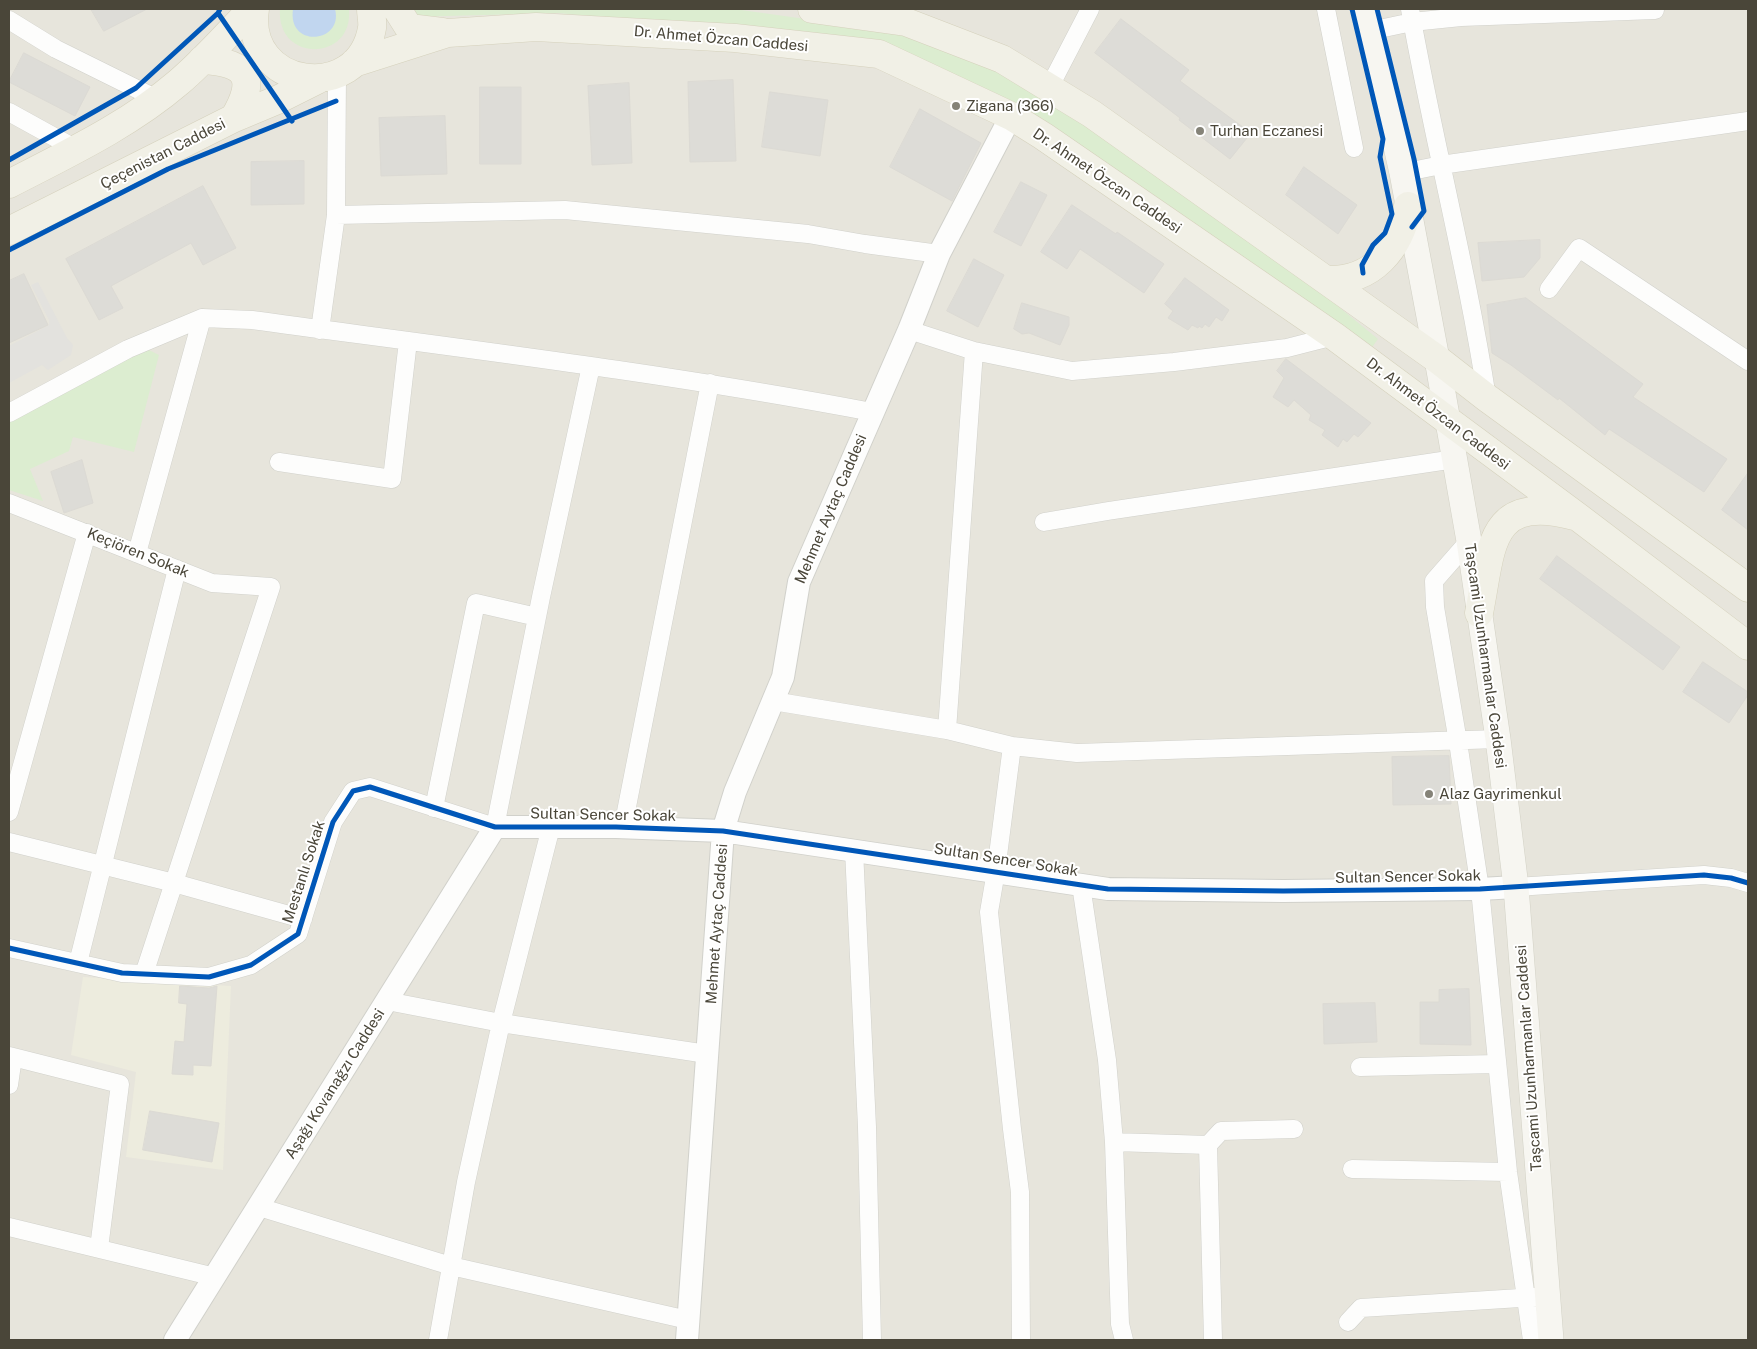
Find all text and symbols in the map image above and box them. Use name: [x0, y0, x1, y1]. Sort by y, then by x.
street label: Dr. Ahmet Özcan Caddesi: [633, 22, 809, 56]
place label: Zigana (366): [966, 97, 1054, 115]
marker: Zigana (366): [950, 100, 962, 112]
street label: Çeçenistan Caddesi: [98, 115, 228, 193]
place label: Turhan Eczanesi: [1210, 122, 1323, 140]
street label: Dr. Ahmet Özcan Caddesi: [1029, 125, 1185, 237]
marker: Turhan Eczanesi: [1194, 125, 1206, 137]
street label: Dr. Ahmet Özcan Caddesi: [1363, 354, 1513, 474]
street label: Mehmet Aytaç Caddesi: [791, 431, 871, 587]
street label: Keçiören Sokak: [84, 524, 192, 582]
street label: Taşcami Uzunharmanlar Caddesi: [1460, 542, 1510, 770]
place label: Alaz Gayrimenkul: [1439, 785, 1562, 803]
marker: Alaz Gayrimenkul: [1423, 788, 1435, 800]
street label: Sultan Sencer Sokak: [530, 805, 676, 825]
street label: Mestanlı Sokak: [279, 818, 329, 926]
street label: Sultan Sencer Sokak: [932, 840, 1080, 880]
street label: Mehmet Aytaç Caddesi: [702, 843, 732, 1005]
street label: Sultan Sencer Sokak: [1335, 867, 1481, 887]
street label: Taşcami Uzunharmanlar Caddesi: [1512, 944, 1546, 1172]
street label: Aşağı Kovanağzı Caddesi: [281, 1006, 389, 1162]

